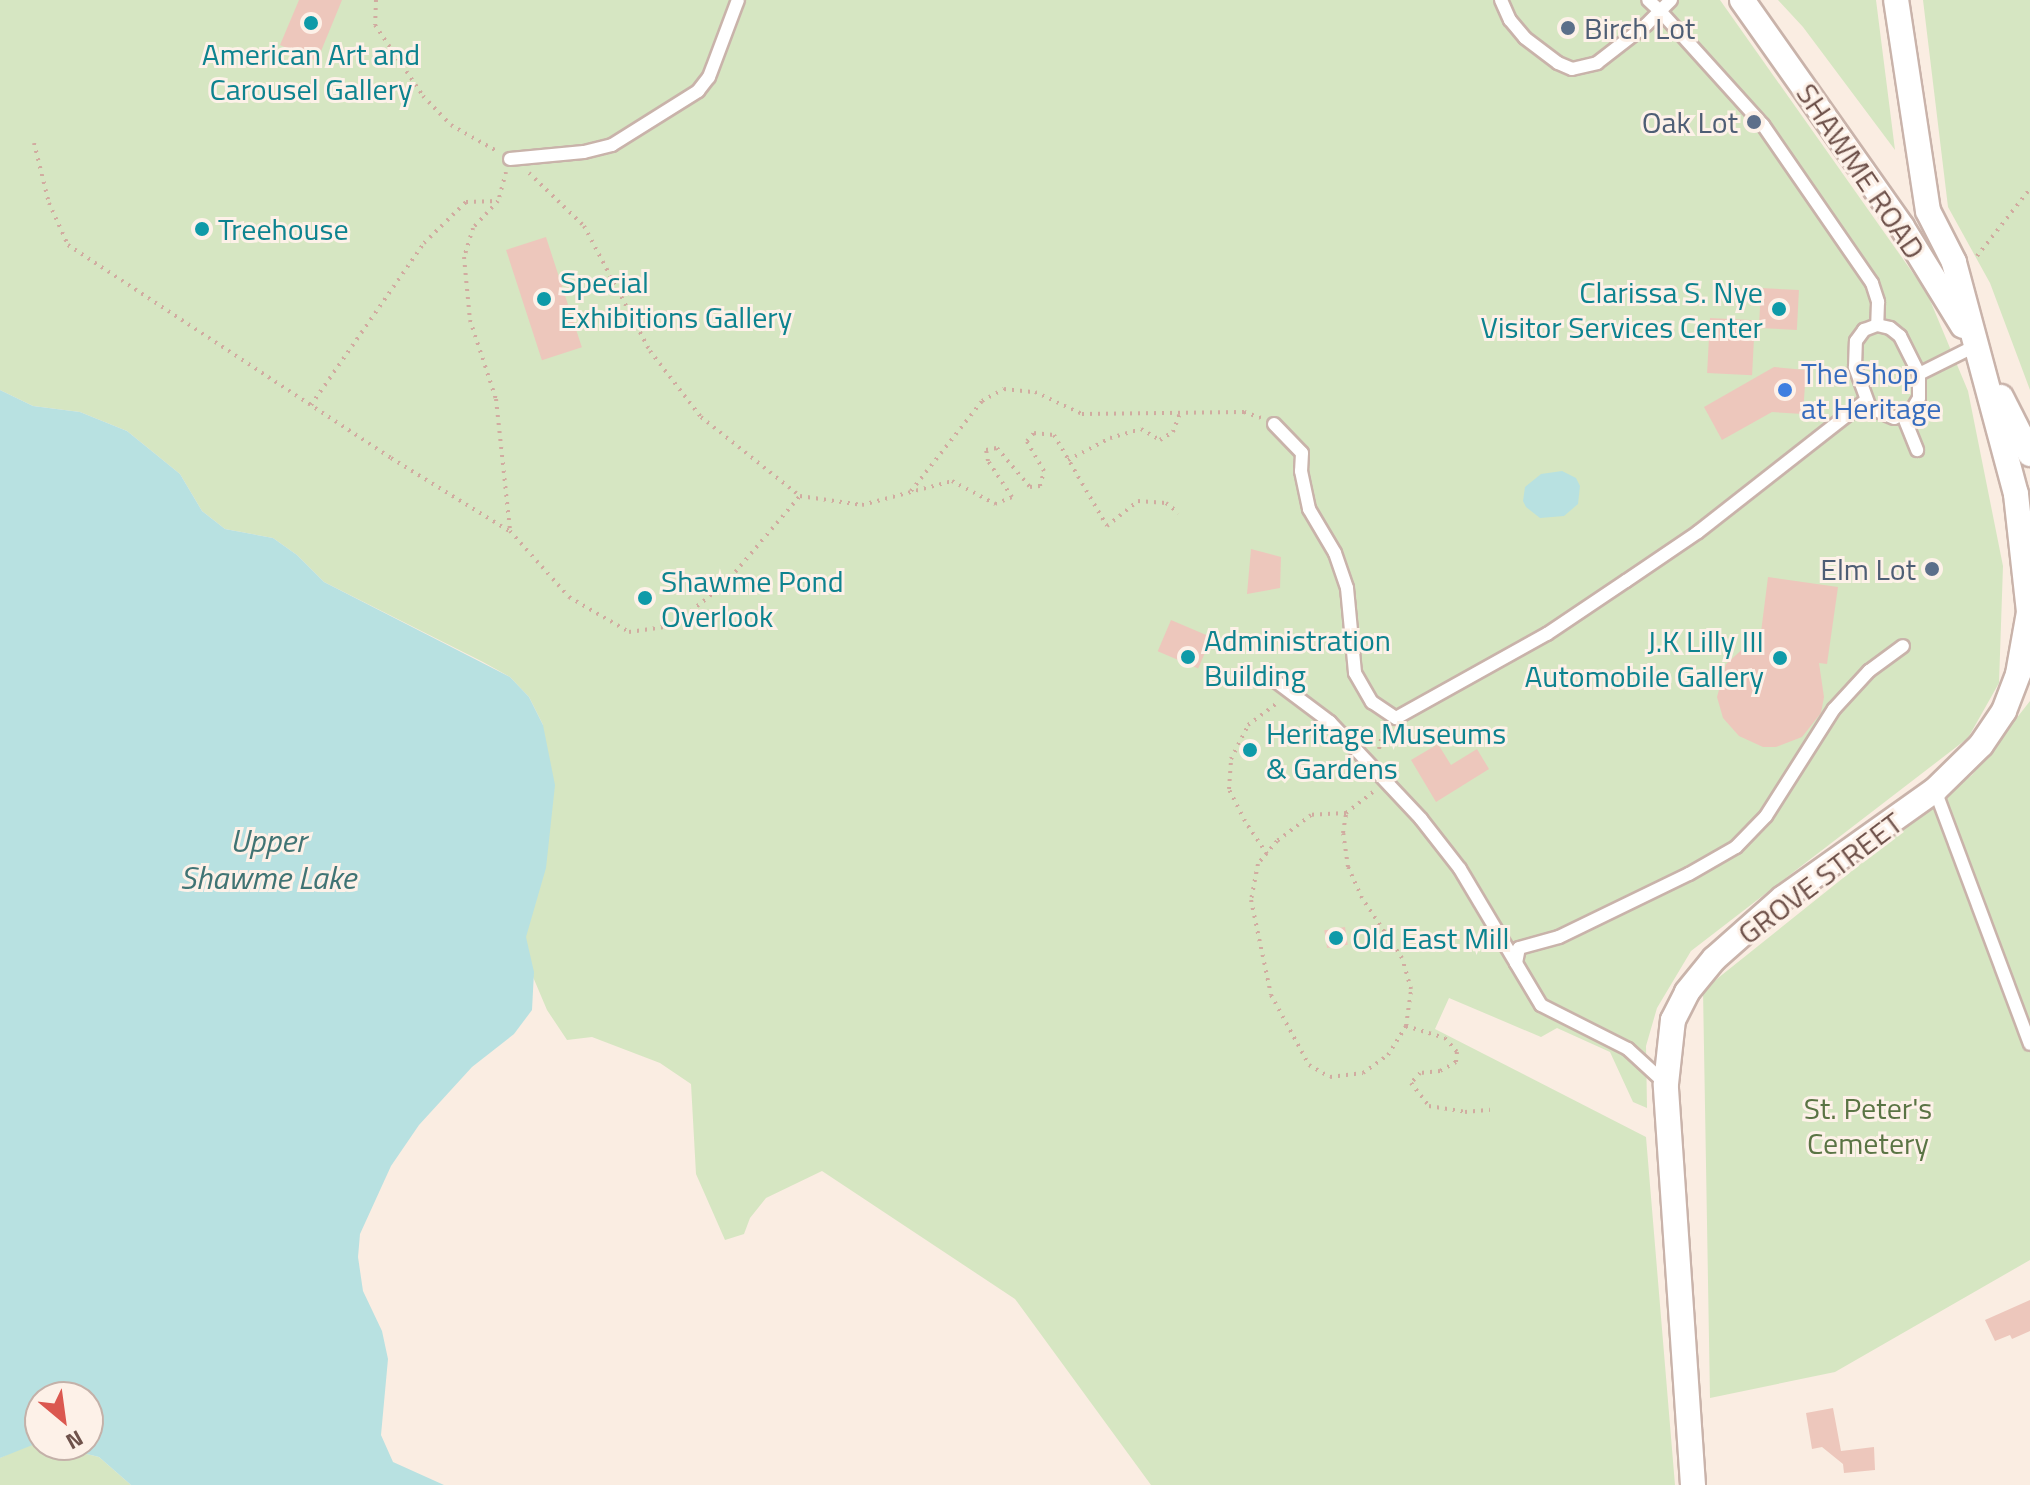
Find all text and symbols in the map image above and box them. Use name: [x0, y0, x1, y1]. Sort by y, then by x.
place label: Birch Lot: [1584, 10, 1695, 46]
marker: American Art and Carousel Gallery: [302, 14, 320, 32]
marker: Birch Lot: [1559, 19, 1577, 37]
place label: American Art and Carousel Gallery: [202, 36, 420, 106]
street label: SHAWME ROAD: [1789, 76, 1933, 266]
place label: Oak Lot: [1642, 104, 1738, 140]
marker: Oak Lot: [1745, 113, 1763, 131]
place label: Treehouse: [218, 211, 349, 247]
marker: Treehouse: [193, 220, 211, 238]
place label: Special Exhibitions Gallery: [560, 264, 792, 334]
place label: Clarissa S. Nye Visitor Services Center: [1480, 274, 1763, 344]
marker: Special Exhibitions Gallery: [535, 290, 553, 308]
marker: Clarissa S. Nye Visitor Services Center: [1770, 300, 1788, 318]
place label: The Shop at Heritage: [1801, 355, 1941, 426]
marker: The Shop at Heritage: [1776, 381, 1794, 399]
place label: Elm Lot: [1820, 551, 1916, 587]
marker: Elm Lot: [1923, 560, 1941, 578]
place label: Shawme Pond Overlook: [661, 563, 844, 634]
marker: Shawme Pond Overlook: [636, 589, 654, 607]
place label: Administration Building: [1204, 622, 1391, 692]
place label: J.K Lilly III Automobile Gallery: [1524, 623, 1764, 694]
marker: Administration Building: [1179, 648, 1197, 666]
marker: J.K Lilly III Automobile Gallery: [1771, 649, 1789, 667]
place label: Heritage Museums & Gardens: [1266, 715, 1506, 786]
marker: Heritage Museums & Gardens: [1241, 741, 1259, 759]
street label: GROVE STREET: [1731, 804, 1909, 952]
water label: Upper Shawme Lake: [180, 822, 356, 897]
place label: Old East Mill: [1352, 920, 1510, 956]
marker: Old East Mill: [1327, 929, 1345, 947]
park label: St. Peter's Cemetery: [1804, 1090, 1932, 1160]
north arrow: [24, 1381, 104, 1461]
text: N: [60, 1422, 90, 1459]

